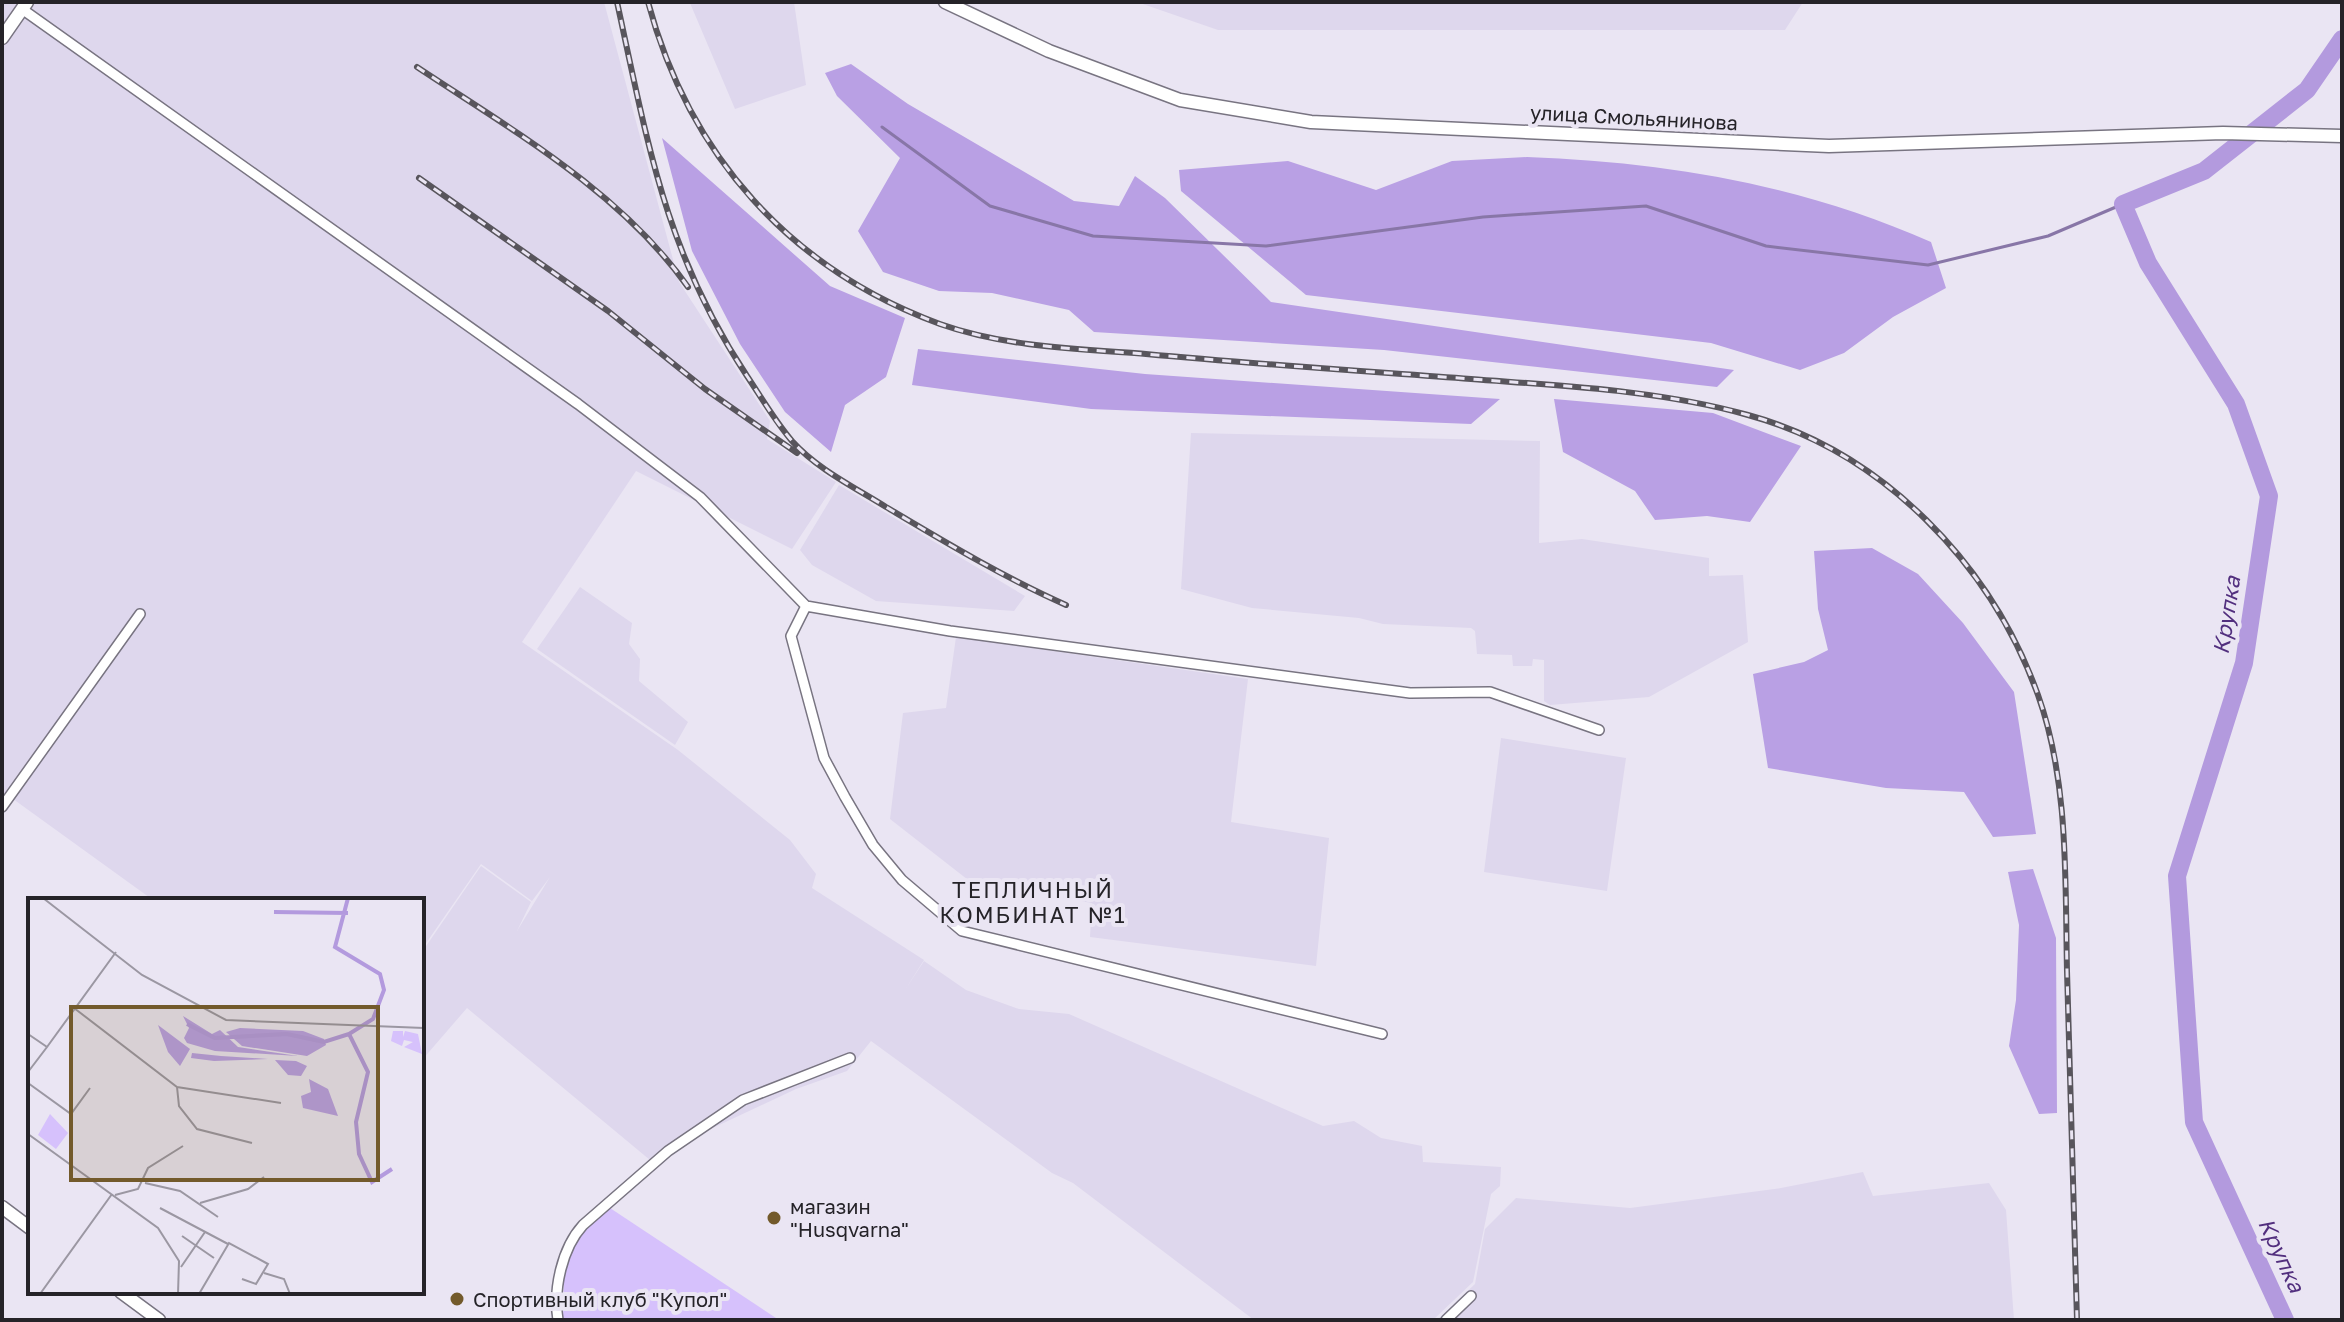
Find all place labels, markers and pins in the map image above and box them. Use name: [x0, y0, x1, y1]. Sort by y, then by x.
place label: магазин "Husqvarna": [790, 1194, 909, 1241]
marker: магазин "Husqvarna": [765, 1209, 783, 1227]
place label: Спортивный клуб "Купол": [473, 1287, 727, 1311]
marker: Спортивный клуб "Купол": [448, 1290, 466, 1308]

